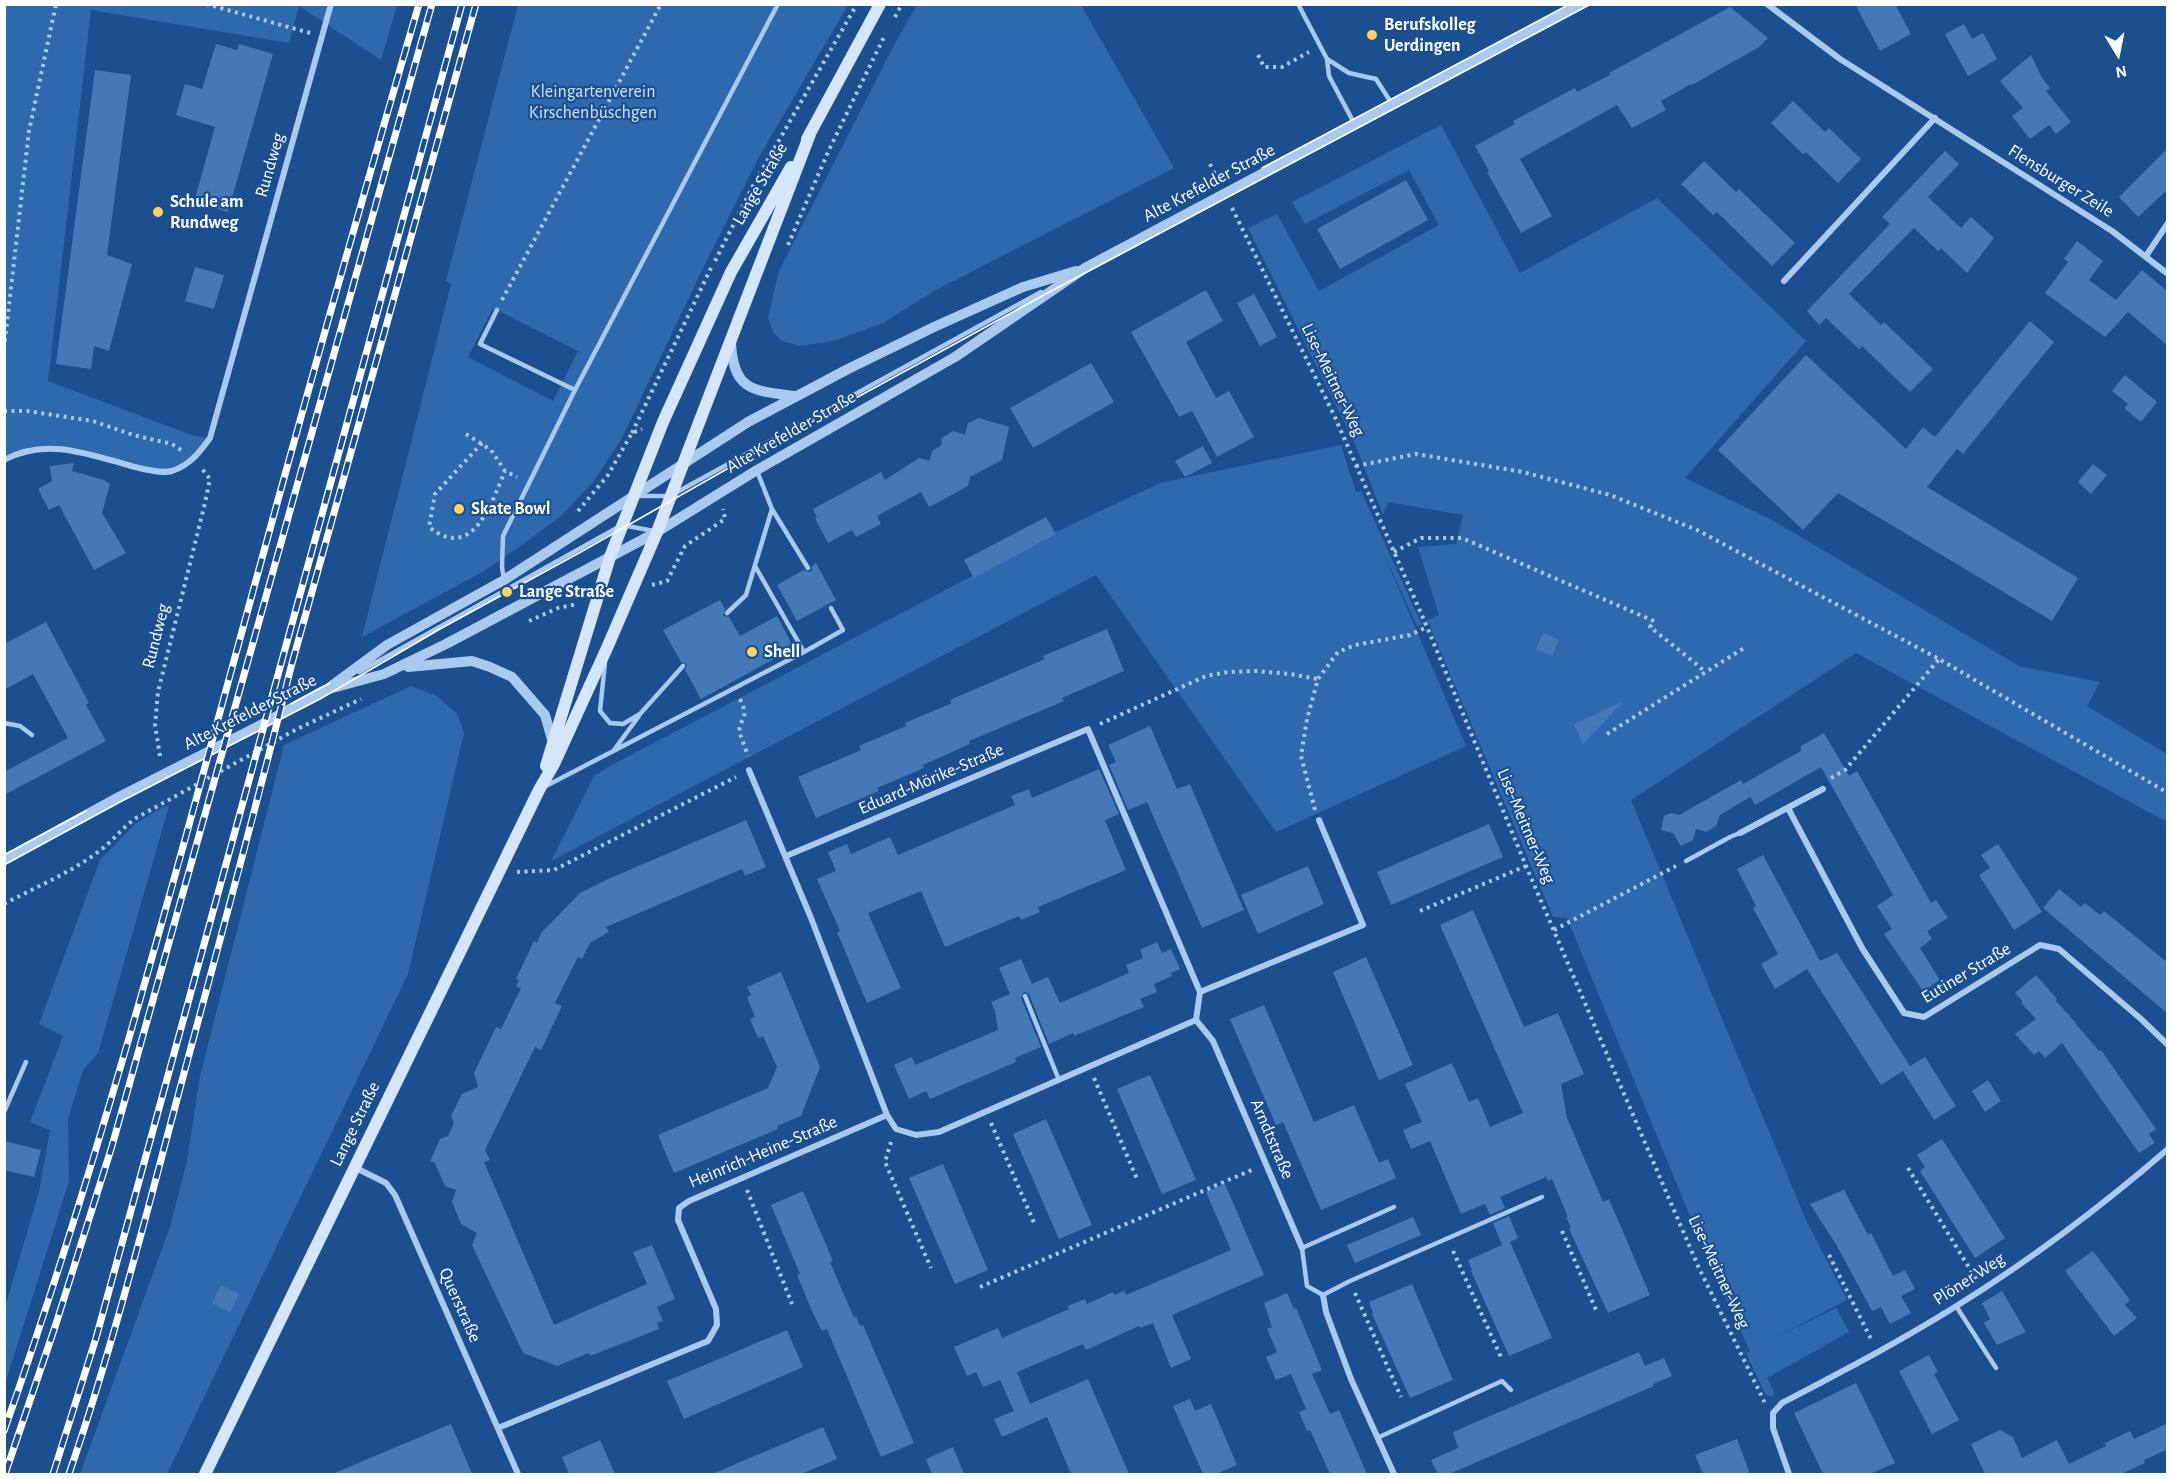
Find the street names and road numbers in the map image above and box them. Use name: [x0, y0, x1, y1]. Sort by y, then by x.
street label: Rundweg: [251, 130, 289, 200]
street label: Lange Straße: [728, 139, 792, 229]
street label: Alte Krefelder Straße: [1139, 139, 1279, 227]
street label: Flensburger Zeile: [2004, 140, 2118, 222]
street label: Lise-Meitner-Weg: [1296, 320, 1370, 440]
street label: Alte Krefelder Straße: [722, 386, 860, 478]
street label: Rundweg: [138, 601, 174, 671]
street label: Alte Krefelder Straße: [180, 669, 320, 755]
street label: Eduard-Mörike-Straße: [855, 739, 1007, 819]
street label: Lise-Meitner-Weg: [1492, 765, 1560, 887]
street label: Eutiner Straße: [1917, 938, 2015, 1008]
street label: Lange Straße: [325, 1078, 385, 1170]
street label: Arndtstraße: [1245, 1096, 1299, 1182]
street label: Heinrich-Heine-Straße: [685, 1111, 841, 1193]
street label: Lise-Meitner-Weg: [1683, 1212, 1755, 1332]
street label: Plöner Weg: [1929, 1248, 2009, 1310]
street label: Querstraße: [434, 1264, 486, 1346]

